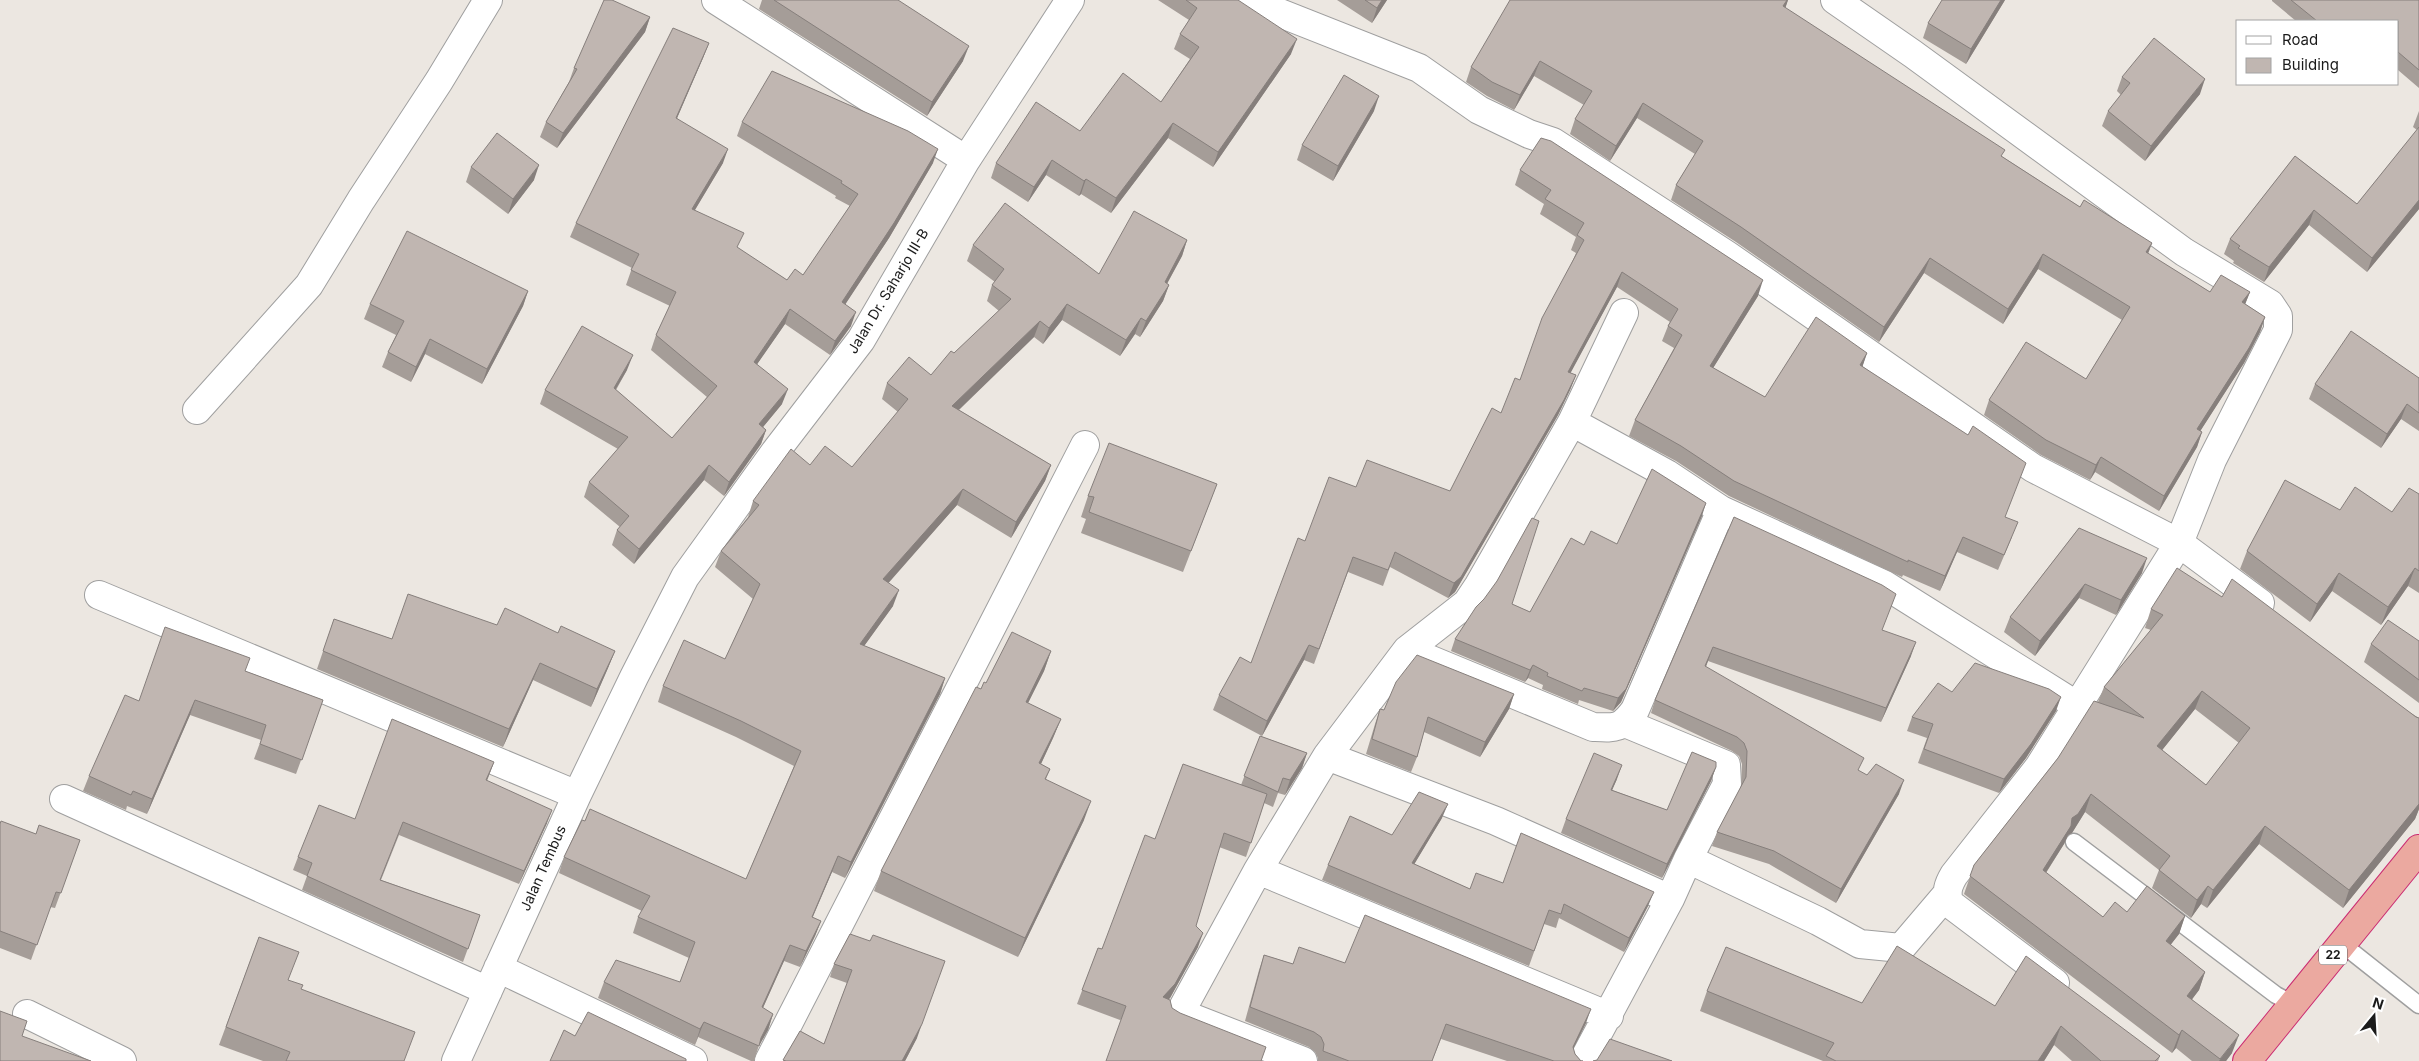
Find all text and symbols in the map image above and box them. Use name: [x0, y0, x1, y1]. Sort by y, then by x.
legend: [2236, 20, 2399, 85]
text: Road: [2282, 30, 2318, 49]
text: Building: [2282, 55, 2339, 74]
street label: Jalan Dr. Saharjo III-B: [843, 225, 932, 356]
street label: Jalan Tembus: [516, 822, 569, 913]
road number: 22: [2319, 946, 2347, 964]
north arrow: [2349, 991, 2399, 1041]
text: N: [2370, 993, 2386, 1013]

